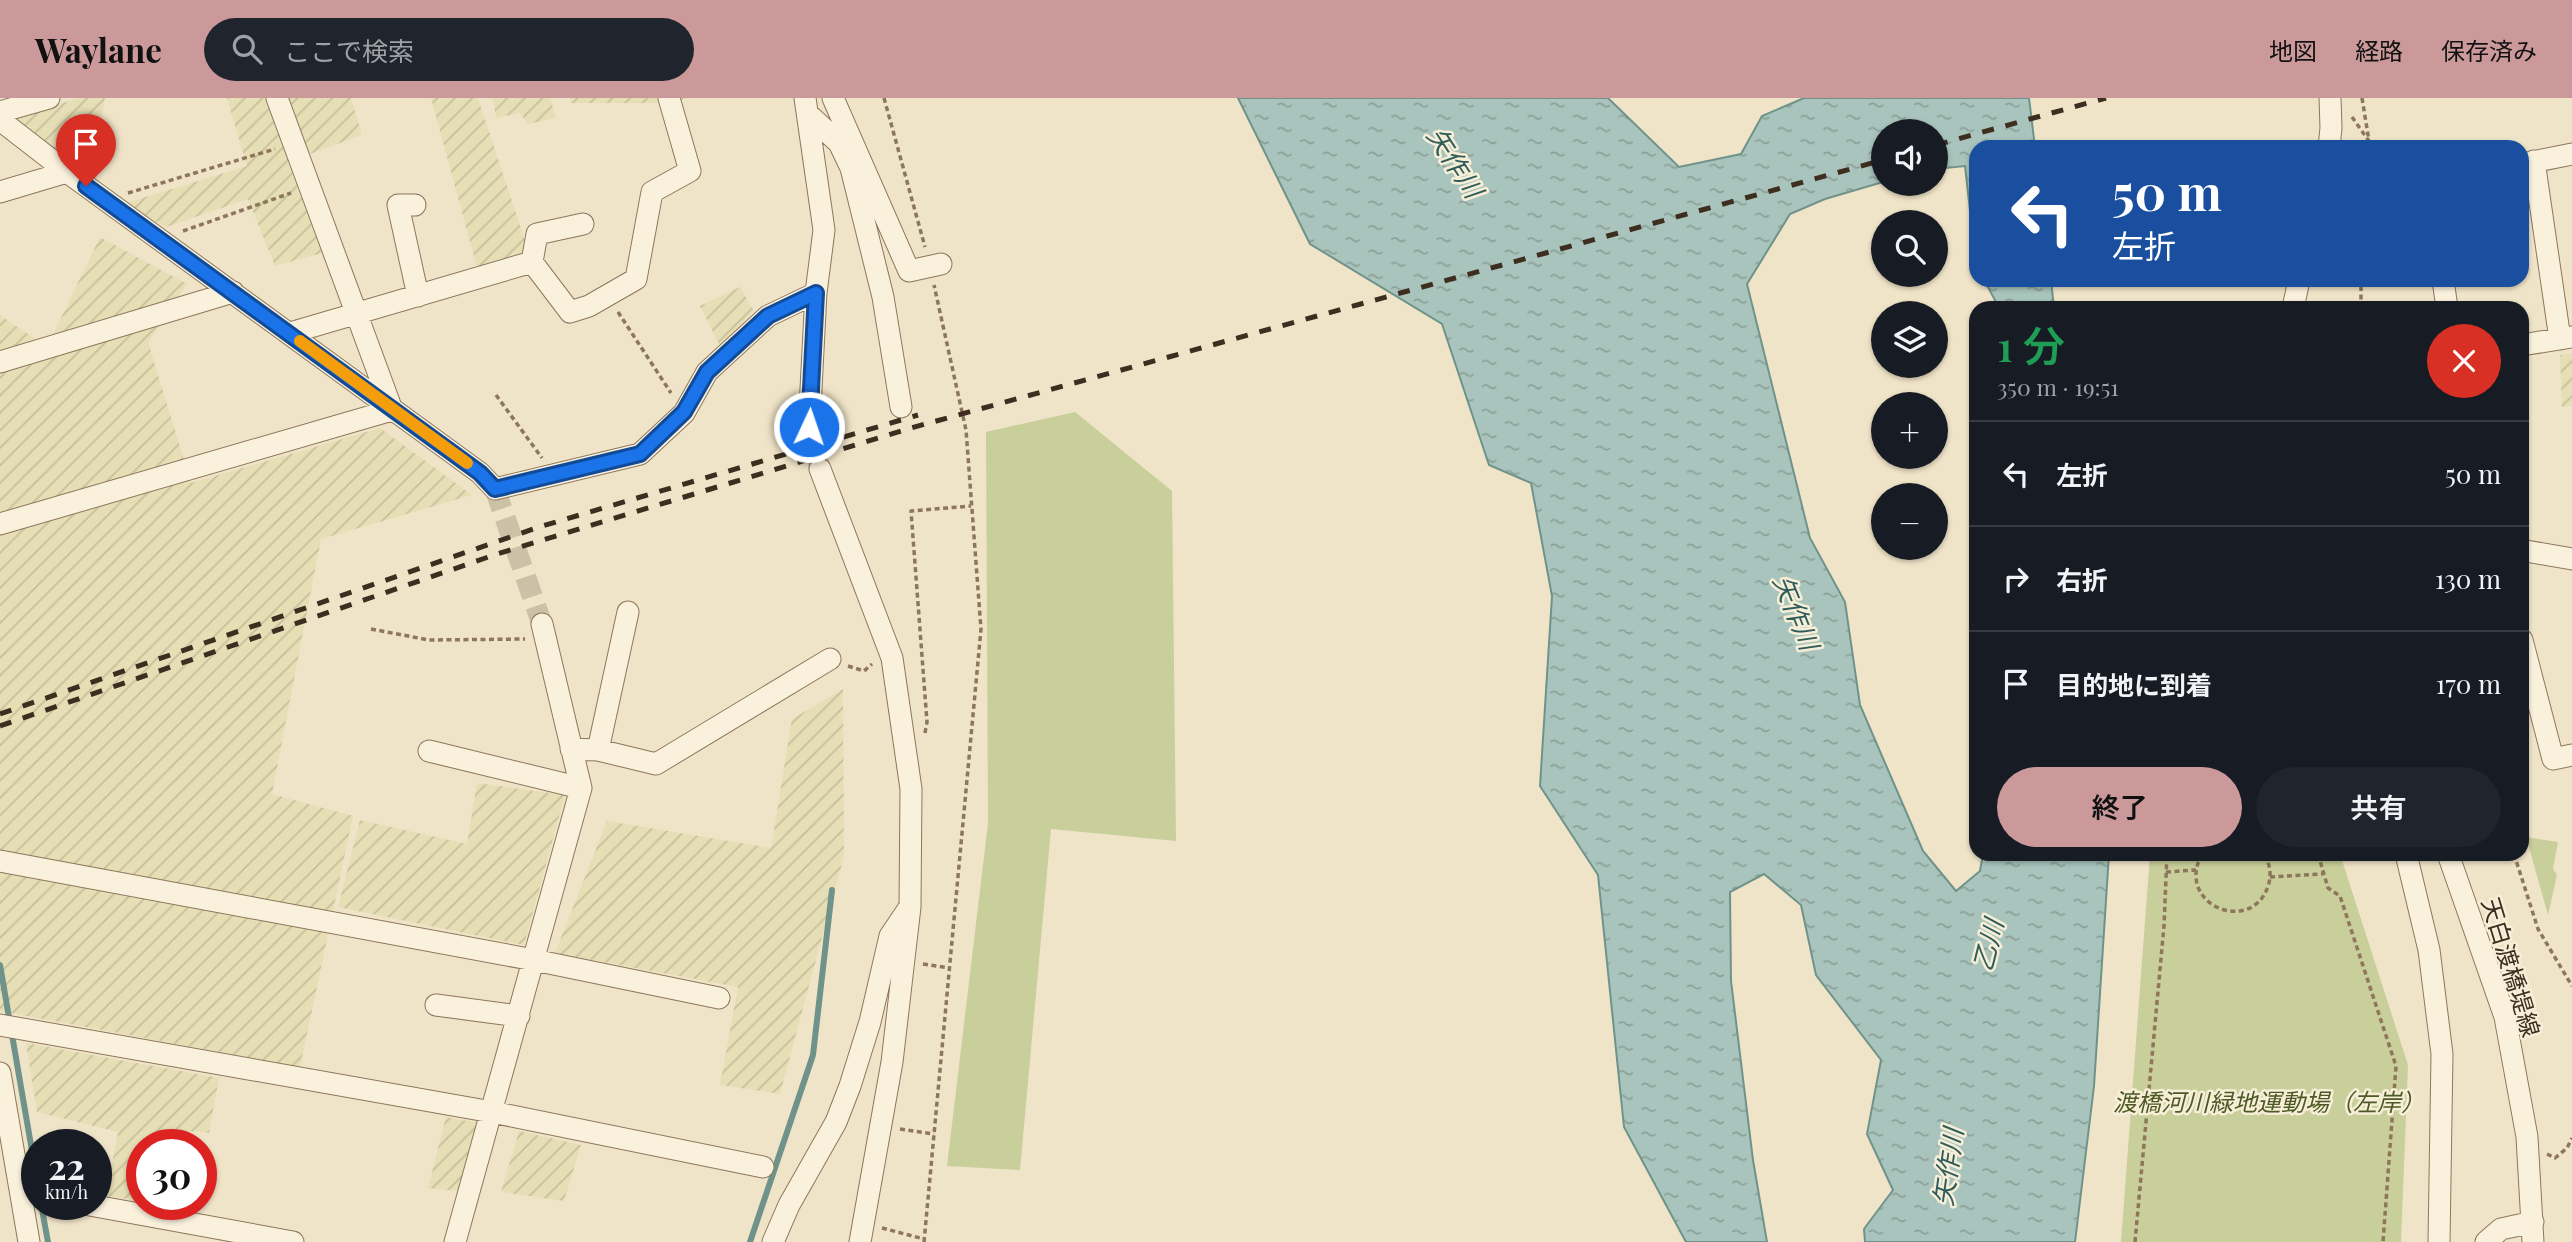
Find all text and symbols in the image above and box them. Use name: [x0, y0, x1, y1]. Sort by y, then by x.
search box: [204, 18, 694, 81]
text: Waylane: [35, 27, 162, 71]
icon: search: [228, 30, 266, 68]
text: ここで検索: [284, 33, 414, 68]
text: 地図: [2269, 34, 2317, 66]
text: 経路: [2355, 34, 2403, 66]
text: 保存済み: [2441, 34, 2537, 66]
pin: [56, 114, 116, 186]
map controls: [1871, 119, 1948, 560]
button: sound: [1871, 119, 1948, 196]
water label: 矢作川: [1420, 120, 1494, 207]
icon: arrive: [67, 125, 105, 163]
text: 50 m: [2112, 158, 2222, 223]
icon: left: [1997, 168, 2088, 259]
button: search: [1871, 210, 1948, 287]
text: 左折: [2112, 223, 2176, 266]
button: layers: [1871, 301, 1948, 378]
text: 1 分: [1997, 317, 2065, 373]
button: close: [2427, 324, 2501, 398]
text: 350 m · 19:51: [1997, 371, 2119, 402]
position arrow: [772, 390, 846, 464]
button: +: [1871, 392, 1948, 469]
icon: left: [1997, 455, 2035, 493]
text: 50 m: [2445, 456, 2501, 491]
text: 左折: [2056, 457, 2108, 492]
button: −: [1871, 483, 1948, 560]
icon: right: [1997, 560, 2035, 598]
text: 130 m: [2435, 561, 2501, 596]
text: 右折: [2056, 562, 2108, 597]
water label: 矢作川: [1766, 569, 1829, 657]
icon: arrive: [1997, 665, 2035, 703]
text: 170 m: [2436, 666, 2501, 701]
text: 目的地に到着: [2056, 667, 2212, 702]
button: 終了: [1997, 767, 2242, 847]
button: 共有: [2256, 767, 2501, 847]
street label: 天白渡橋堤線: [2476, 893, 2548, 1041]
water label: 乙川: [1964, 913, 2011, 974]
park label: 渡橋河川緑地運動場（左岸）: [2113, 1085, 2425, 1117]
water label: 矢作川: [1924, 1123, 1970, 1208]
speed limit sign: 30: [126, 1129, 217, 1220]
text: 22: [48, 1142, 85, 1189]
text: km/h: [45, 1180, 88, 1204]

